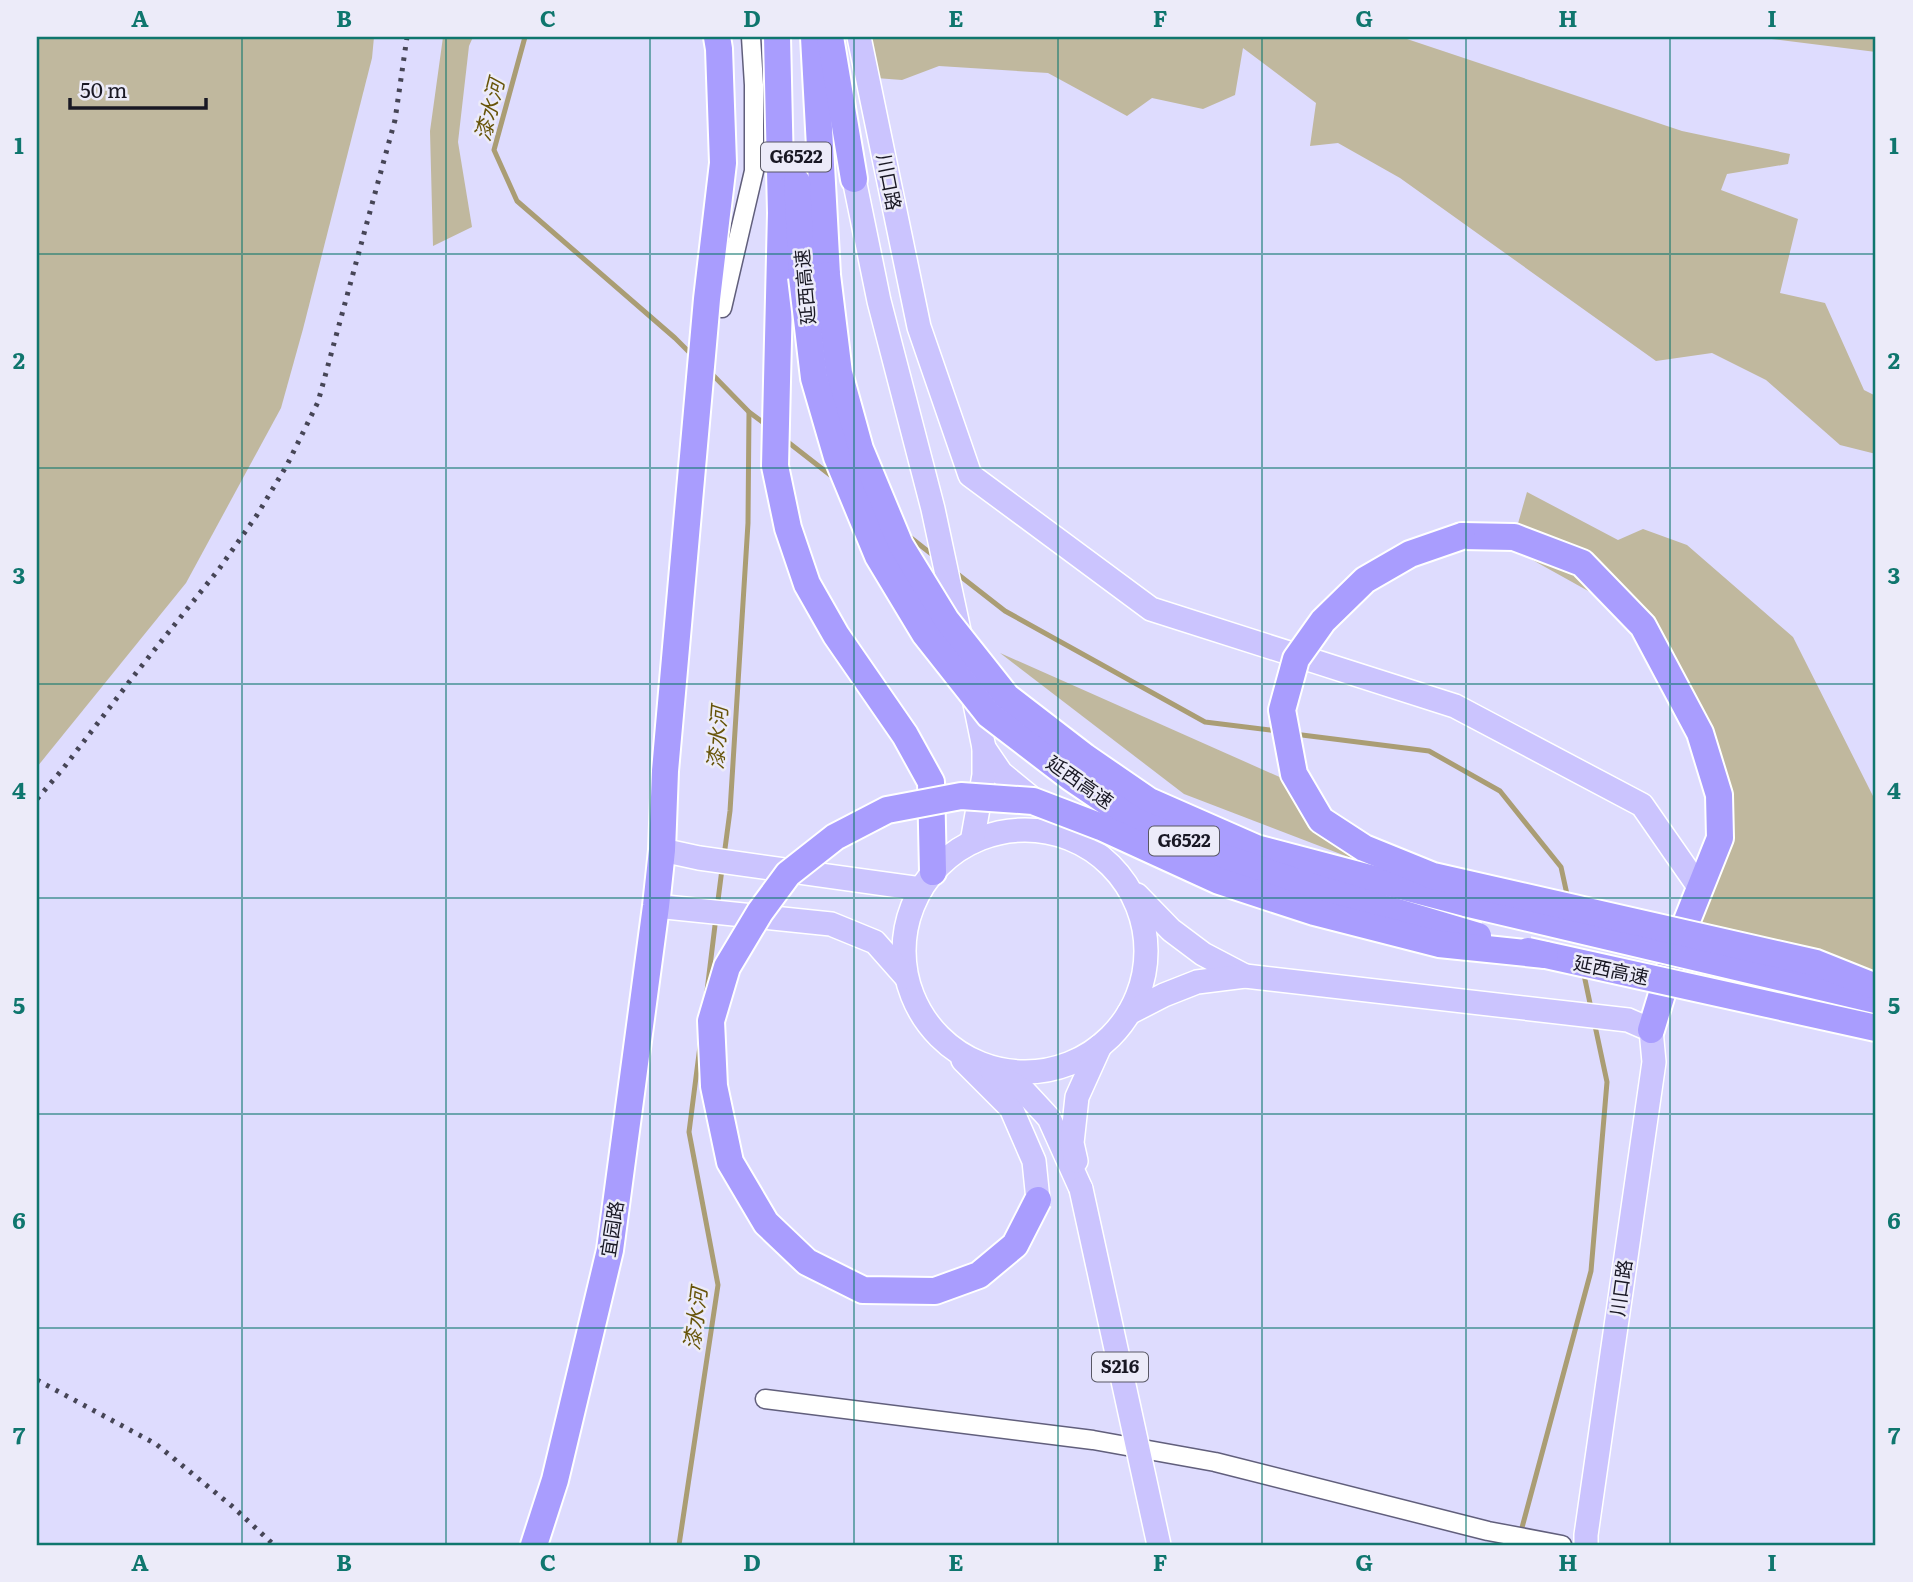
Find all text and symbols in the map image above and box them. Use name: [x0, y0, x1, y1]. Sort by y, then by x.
text: A: [131, 0, 149, 34]
text: B: [336, 0, 352, 34]
text: C: [540, 0, 556, 34]
text: D: [743, 0, 761, 34]
text: E: [948, 0, 964, 34]
text: F: [1153, 0, 1168, 34]
text: G: [1355, 0, 1373, 34]
text: H: [1558, 0, 1578, 34]
text: I: [1767, 0, 1777, 34]
scale bar: [70, 66, 206, 110]
water label: 漆水河: [465, 71, 511, 144]
text: 50 m: [80, 73, 127, 104]
text: 1: [14, 127, 24, 161]
text: 1: [1889, 127, 1899, 161]
road number: G6522: [761, 142, 831, 172]
street label: 川口路: [871, 151, 909, 212]
street label: 延西高速: [787, 248, 821, 326]
text: 2: [13, 342, 25, 376]
text: 2: [1888, 342, 1900, 376]
text: 3: [13, 557, 25, 591]
text: 3: [1888, 557, 1900, 591]
water label: 漆水河: [698, 701, 733, 770]
street label: 延西高速: [1041, 748, 1120, 814]
text: 4: [12, 772, 26, 806]
text: 4: [1887, 772, 1901, 806]
road number: G6522: [1149, 826, 1219, 856]
street label: 延西高速: [1571, 947, 1651, 991]
text: 5: [13, 987, 25, 1021]
text: 5: [1888, 987, 1900, 1021]
street label: 宜园路: [593, 1198, 629, 1259]
text: 6: [12, 1202, 26, 1236]
text: 6: [1887, 1202, 1901, 1236]
street label: 川口路: [1602, 1258, 1638, 1318]
water label: 漆水河: [674, 1282, 713, 1352]
road number: S216: [1092, 1352, 1148, 1382]
text: 7: [13, 1417, 26, 1451]
text: 7: [1888, 1417, 1901, 1451]
text: A: [131, 1544, 149, 1578]
text: B: [336, 1544, 352, 1578]
text: C: [540, 1544, 556, 1578]
text: D: [743, 1544, 761, 1578]
text: E: [948, 1544, 964, 1578]
text: F: [1153, 1544, 1168, 1578]
text: G: [1355, 1544, 1373, 1578]
text: H: [1558, 1544, 1578, 1578]
text: I: [1767, 1544, 1777, 1578]

